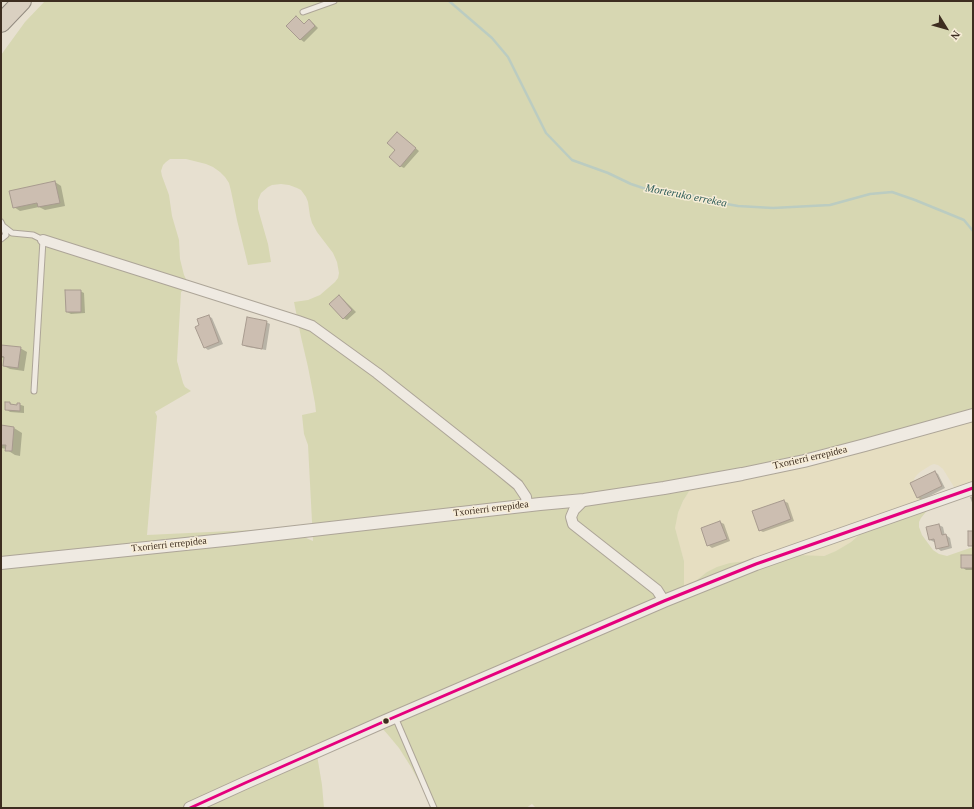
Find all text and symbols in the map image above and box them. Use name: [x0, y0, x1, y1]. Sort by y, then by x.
north arrow: [926, 8, 966, 48]
text: N: [948, 28, 963, 42]
water label: Morteruko errekea: [644, 182, 728, 210]
street label: Txorierri errepidea: [772, 444, 848, 472]
street label: Txorierri errepidea: [453, 498, 529, 520]
street label: Txorierri errepidea: [131, 535, 207, 555]
unlabelled marker: [381, 716, 391, 726]

